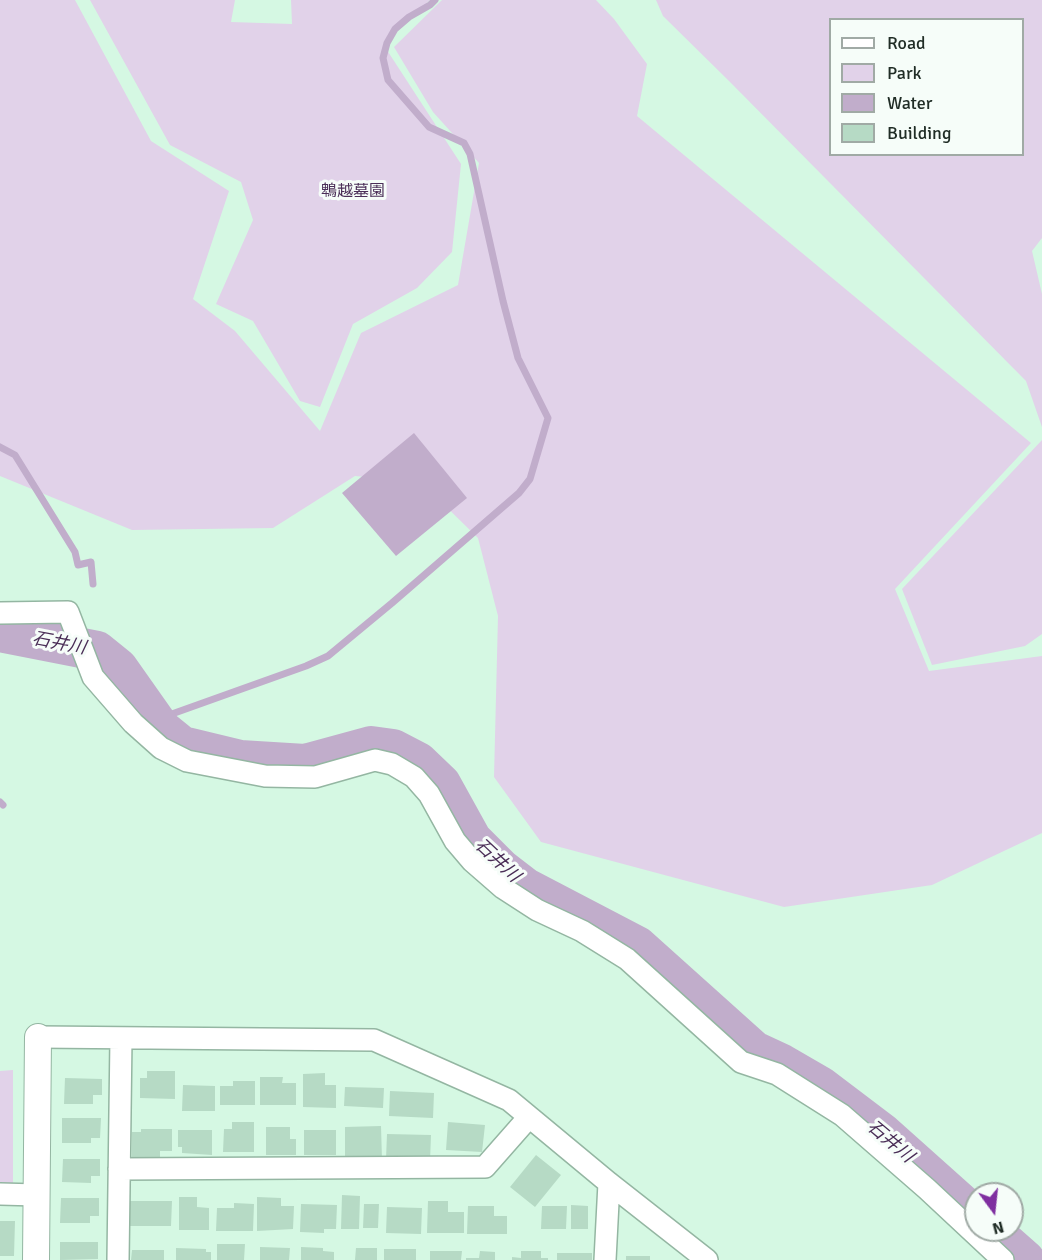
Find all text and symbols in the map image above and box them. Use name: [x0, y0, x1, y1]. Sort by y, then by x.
legend: [829, 18, 1024, 156]
text: Road: [887, 32, 926, 54]
text: Park: [887, 62, 922, 84]
text: Water: [887, 92, 932, 114]
text: Building: [887, 122, 951, 144]
park label: 鵯越墓園: [321, 182, 385, 202]
water label: 石井川: [30, 628, 88, 660]
water label: 石井川: [470, 835, 524, 887]
water label: 石井川: [862, 1116, 918, 1168]
north arrow: [964, 1182, 1024, 1242]
text: N: [990, 1216, 1006, 1239]

